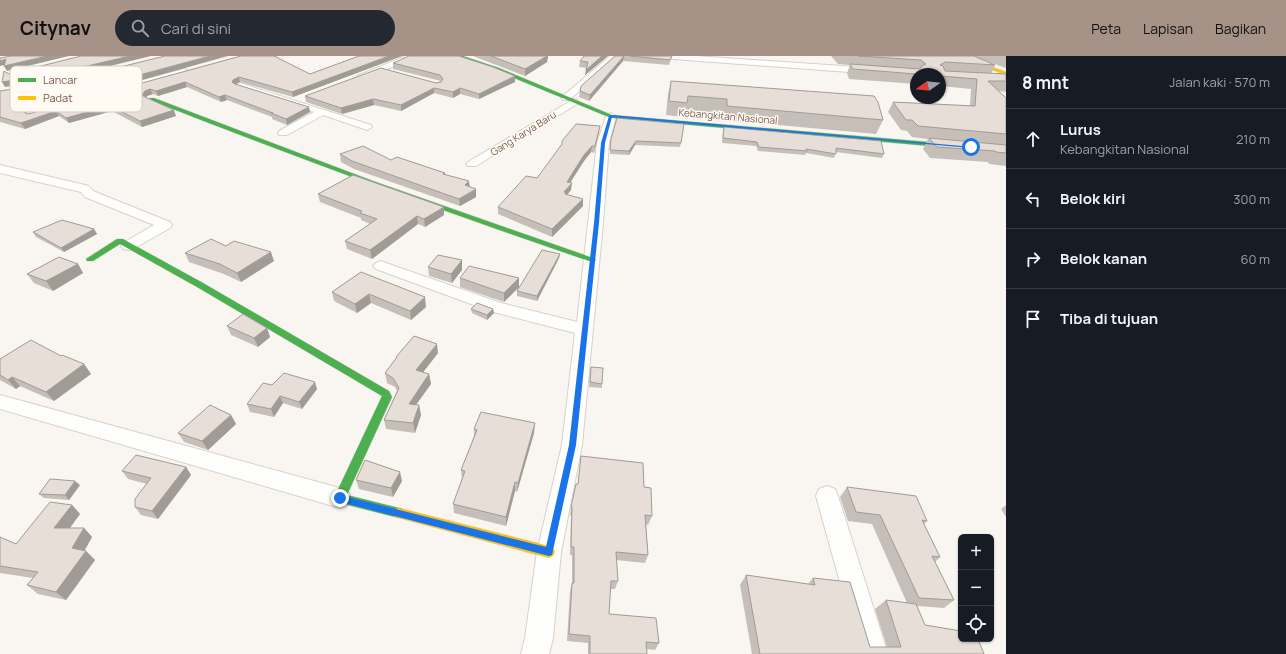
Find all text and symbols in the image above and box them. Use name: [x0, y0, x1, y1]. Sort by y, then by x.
search box: [115, 10, 395, 46]
text: Citynav: [20, 15, 91, 41]
icon: search: [129, 17, 151, 39]
text: Cari di sini: [161, 18, 231, 39]
text: Peta: [1091, 19, 1121, 38]
text: Lapisan: [1143, 19, 1193, 38]
text: Bagikan: [1215, 19, 1266, 38]
legend: [10, 66, 142, 112]
north arrow: [910, 68, 946, 104]
text: 8 mnt: [1022, 71, 1069, 94]
text: Lancar: [43, 72, 77, 87]
text: Jalan kaki · 570 m: [1169, 73, 1270, 91]
text: Padat: [43, 90, 73, 105]
street label: Kebangkitan Nasional: [678, 105, 778, 127]
street label: Gang Karya Baru: [487, 107, 559, 159]
text: Lurus: [1060, 119, 1101, 140]
icon: ahead: [1022, 128, 1044, 150]
text: 210 m: [1236, 130, 1270, 148]
route start: [962, 138, 980, 156]
text: Kebangkitan Nasional: [1060, 140, 1189, 158]
icon: left: [1022, 188, 1044, 210]
text: Belok kiri: [1060, 188, 1126, 209]
text: 300 m: [1233, 190, 1270, 208]
icon: right: [1022, 248, 1044, 270]
text: Belok kanan: [1060, 248, 1147, 269]
text: 60 m: [1240, 250, 1270, 268]
icon: arrive: [1022, 308, 1044, 330]
text: Tiba di tujuan: [1060, 308, 1158, 329]
route end: [331, 489, 349, 507]
map controls: [958, 534, 994, 642]
button: +: [958, 534, 994, 570]
button: −: [958, 570, 994, 606]
button: locate: [958, 606, 994, 642]

